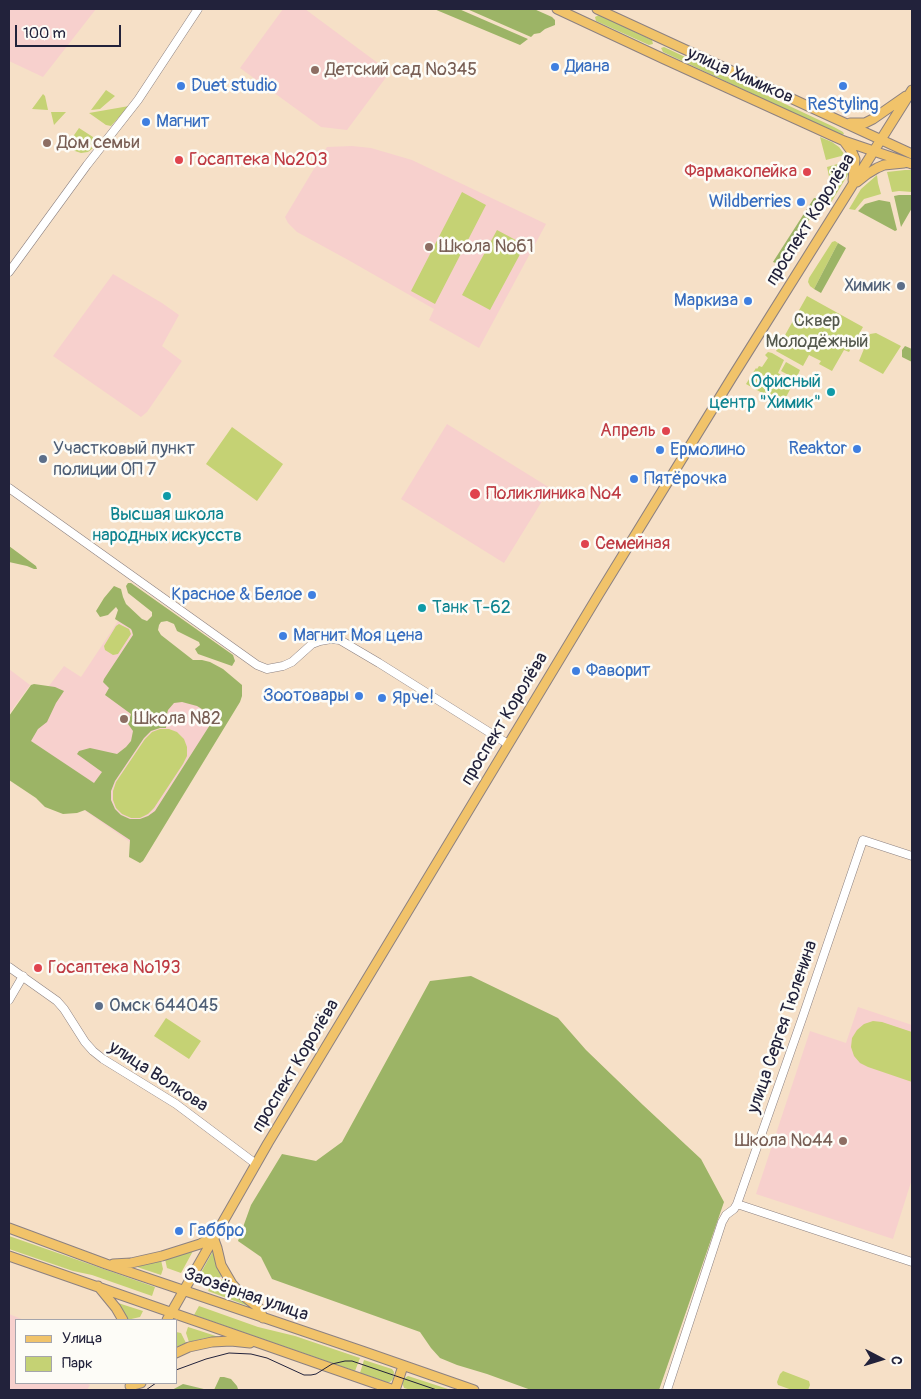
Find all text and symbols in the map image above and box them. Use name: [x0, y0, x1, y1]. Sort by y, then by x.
scale bar: [18, 15, 124, 47]
text: 100 m: [23, 24, 66, 43]
street label: улица Химиков: [683, 43, 797, 109]
place label: Диана: [565, 56, 610, 78]
place label: Детский сад №345: [325, 59, 477, 81]
marker: Диана: [549, 61, 561, 73]
marker: Детский сад №345: [309, 64, 321, 76]
place label: Duet studio: [191, 75, 277, 97]
marker: Duet studio: [175, 80, 187, 92]
marker: ReStyling: [837, 80, 849, 92]
place label: ReStyling: [807, 94, 879, 116]
place label: Магнит: [156, 111, 209, 133]
marker: Магнит: [140, 116, 152, 128]
place label: Дом семьи: [57, 132, 139, 154]
marker: Дом семьи: [41, 137, 53, 149]
place label: Госаптека №203: [189, 149, 328, 171]
street label: проспект Королёва: [762, 150, 860, 290]
marker: Госаптека №203: [173, 154, 185, 166]
place label: Фармакопейка: [685, 161, 797, 183]
marker: Фармакопейка: [801, 166, 813, 178]
place label: Wildberries: [709, 191, 791, 213]
marker: Wildberries: [795, 196, 807, 208]
place label: Школа №61: [439, 236, 534, 258]
marker: Школа №61: [423, 241, 435, 253]
place label: Химик: [844, 275, 891, 297]
marker: Химик: [895, 280, 907, 292]
place label: Маркиза: [674, 290, 738, 312]
marker: Маркиза: [742, 295, 754, 307]
park label: Сквер Молодёжный: [766, 310, 868, 352]
place label: Офисный центр "Химик": [709, 371, 821, 414]
marker: Офисный центр "Химик": [825, 386, 837, 398]
place label: Апрель: [600, 420, 656, 442]
marker: Апрель: [660, 425, 672, 437]
place label: Участковый пункт полиции ОП 7: [53, 438, 195, 480]
place label: Reaktor: [788, 438, 847, 460]
place label: Ермолино: [670, 439, 746, 461]
marker: Reaktor: [851, 443, 863, 455]
marker: Ермолино: [654, 444, 666, 456]
marker: Участковый пункт полиции ОП 7: [37, 453, 49, 465]
place label: Пятёрочка: [644, 468, 727, 490]
marker: Пятёрочка: [628, 473, 640, 485]
place label: Поликлиника №4: [486, 483, 622, 505]
marker: Поликлиника №4: [468, 487, 482, 501]
marker: Высшая школа народных искусств: [161, 490, 173, 502]
place label: Высшая школа народных искусств: [92, 504, 242, 546]
place label: Семейная: [595, 533, 670, 555]
marker: Семейная: [579, 538, 591, 550]
place label: Красное & Белое: [171, 584, 302, 606]
marker: Красное & Белое: [306, 589, 318, 601]
place label: Танк Т-62: [432, 597, 511, 619]
marker: Танк Т-62: [416, 602, 428, 614]
place label: Магнит Моя цена: [293, 625, 423, 647]
marker: Магнит Моя цена: [277, 630, 289, 642]
street label: проспект Королёва: [457, 649, 553, 789]
place label: Фаворит: [586, 660, 650, 682]
marker: Фаворит: [570, 665, 582, 677]
place label: Зоотовары: [263, 685, 349, 707]
place label: Ярче!: [392, 687, 434, 709]
marker: Зоотовары: [353, 690, 365, 702]
marker: Ярче!: [376, 692, 388, 704]
place label: Школа N82: [134, 708, 221, 730]
marker: Школа N82: [118, 713, 130, 725]
street label: улица Сергея Тюленина: [743, 938, 823, 1116]
place label: Госаптека №193: [48, 957, 181, 979]
marker: Госаптека №193: [32, 962, 44, 974]
place label: Омск 644045: [109, 995, 218, 1017]
street label: проспект Королёва: [248, 996, 344, 1136]
marker: Омск 644045: [93, 1000, 105, 1012]
street label: улица Волкова: [104, 1037, 212, 1117]
place label: Школа №44: [735, 1130, 833, 1152]
marker: Школа №44: [837, 1135, 849, 1147]
place label: Габбро: [189, 1220, 244, 1242]
marker: Габбро: [173, 1225, 185, 1237]
street label: Заозёрная улица: [181, 1264, 311, 1326]
legend: [15, 1319, 178, 1384]
text: Улица: [62, 1329, 102, 1348]
north arrow: [856, 1334, 906, 1384]
text: Парк: [62, 1354, 93, 1373]
text: С: [888, 1355, 905, 1365]

